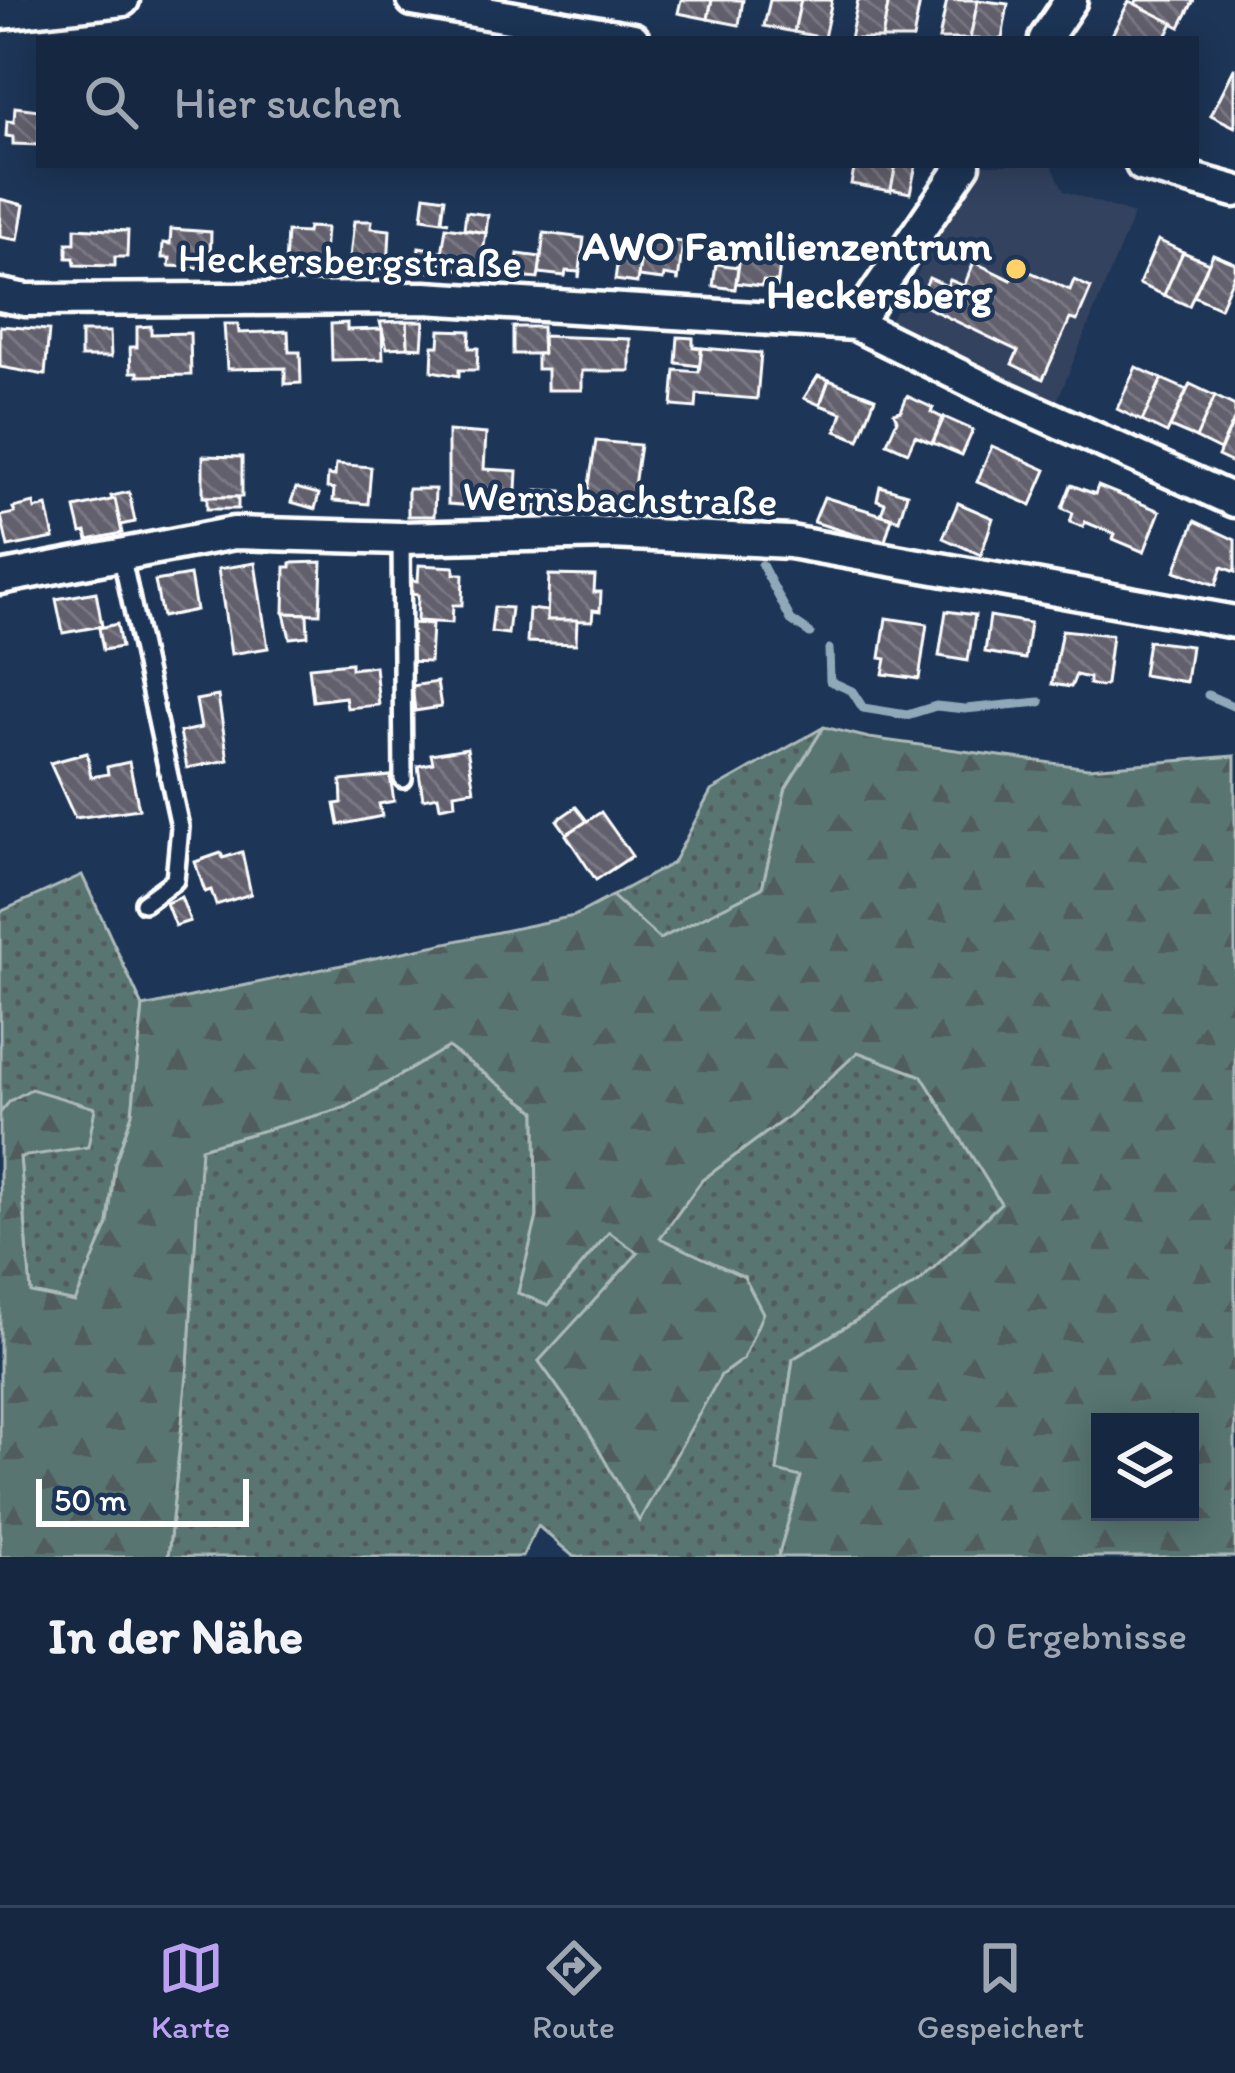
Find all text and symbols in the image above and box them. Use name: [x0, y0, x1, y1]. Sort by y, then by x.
search box: [36, 36, 1199, 168]
icon: search: [78, 69, 144, 135]
text: Hier suchen: [174, 75, 402, 129]
place label: AWO Familienzentrum Heckersberg: [582, 220, 992, 319]
street label: Heckersbergstraße: [177, 231, 523, 289]
marker: AWO Familienzentrum Heckersberg: [1003, 256, 1029, 282]
street label: Wernsbachstraße: [462, 470, 778, 526]
map controls: [1091, 1413, 1199, 1521]
button: layers: [1091, 1413, 1199, 1521]
scale bar: [36, 1473, 249, 1526]
text: 50 m: [54, 1480, 127, 1519]
text: In der Nähe: [48, 1605, 303, 1666]
text: 0 Ergebnisse: [973, 1612, 1187, 1659]
tab: Karte: [151, 1935, 230, 2046]
tab: Route: [532, 1935, 615, 2046]
tab: Gespeichert: [917, 1935, 1084, 2046]

